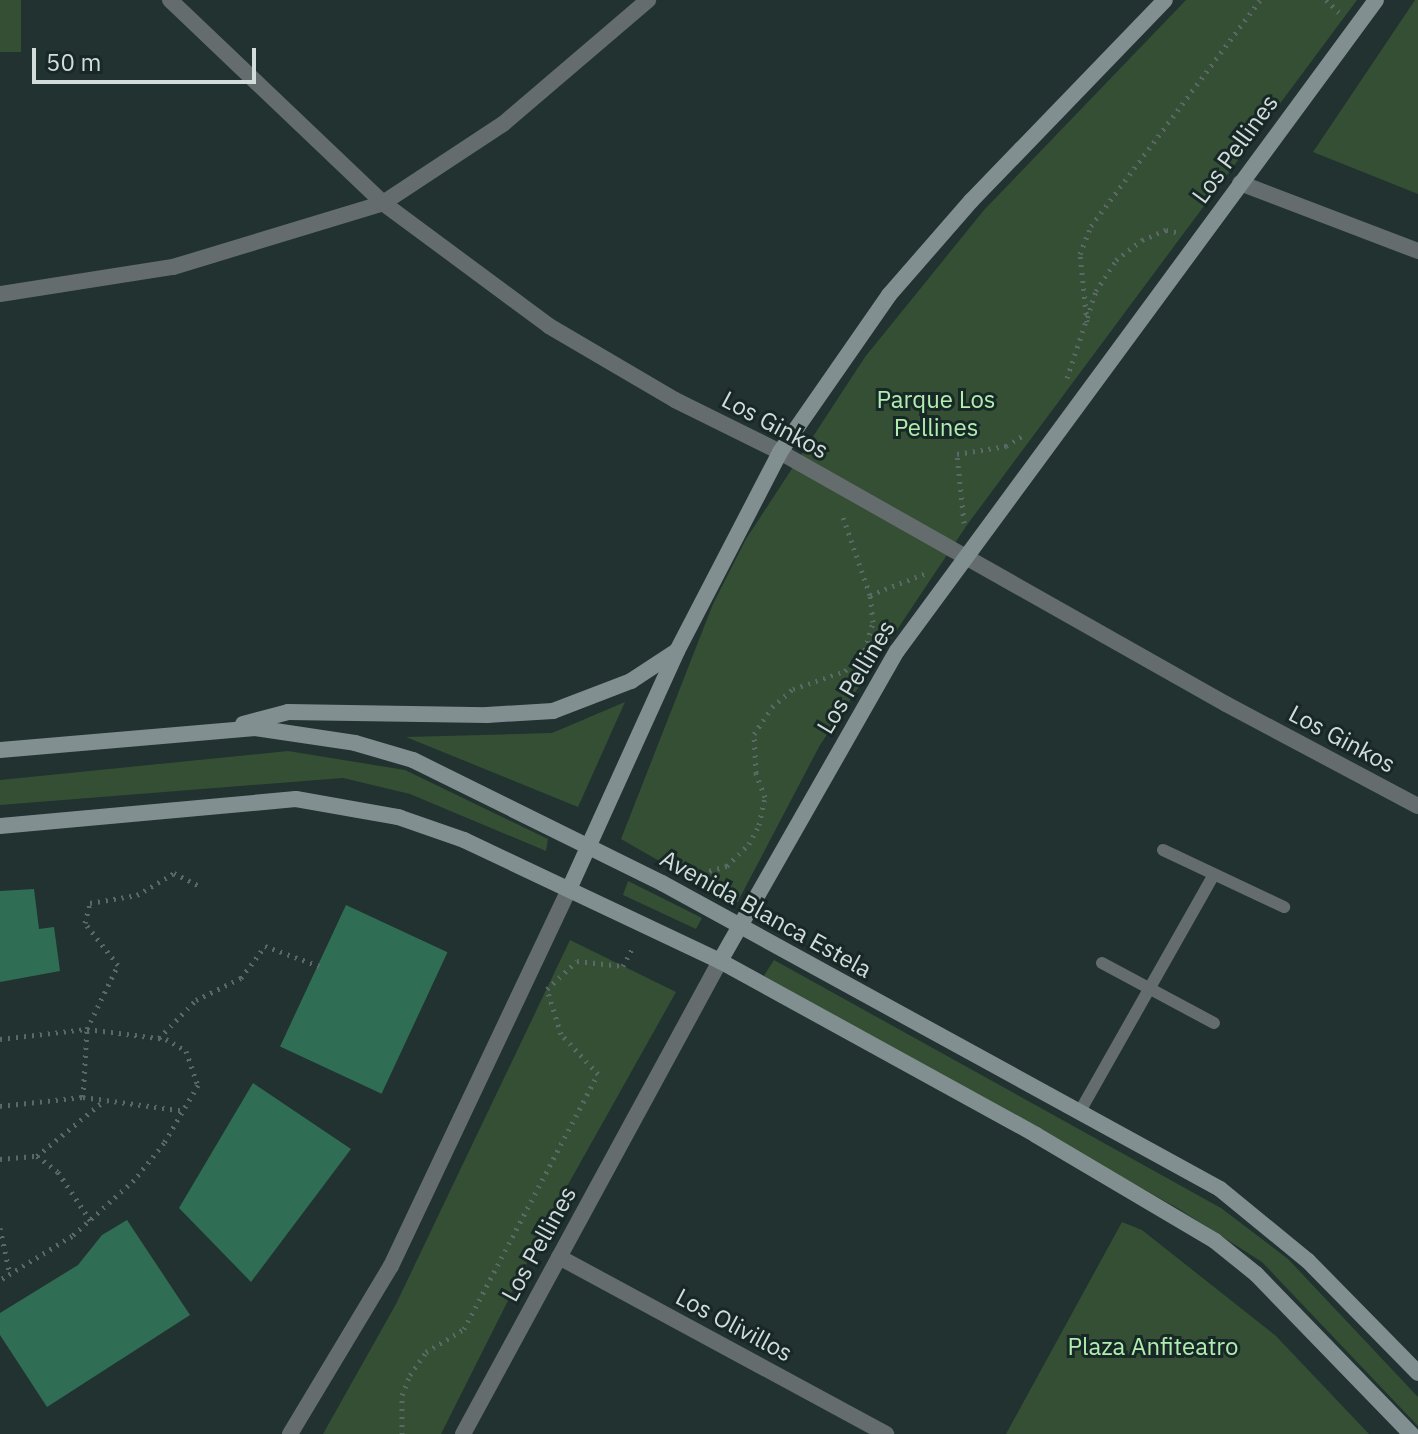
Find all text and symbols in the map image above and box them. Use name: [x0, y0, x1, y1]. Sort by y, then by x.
scale bar: [36, 32, 260, 82]
text: 50 m: [46, 46, 101, 78]
street label: Los Pellines: [1186, 89, 1284, 209]
street label: Los Ginkos: [717, 385, 833, 465]
park label: Parque Los Pellines: [876, 386, 996, 442]
street label: Los Pellines: [811, 615, 901, 739]
street label: Los Ginkos: [1284, 699, 1400, 779]
street label: Avenida Blanca Estela: [655, 844, 877, 984]
street label: Los Pellines: [496, 1181, 582, 1307]
street label: Los Olivillos: [671, 1282, 797, 1368]
park label: Plaza Anfiteatro: [1068, 1333, 1238, 1361]

